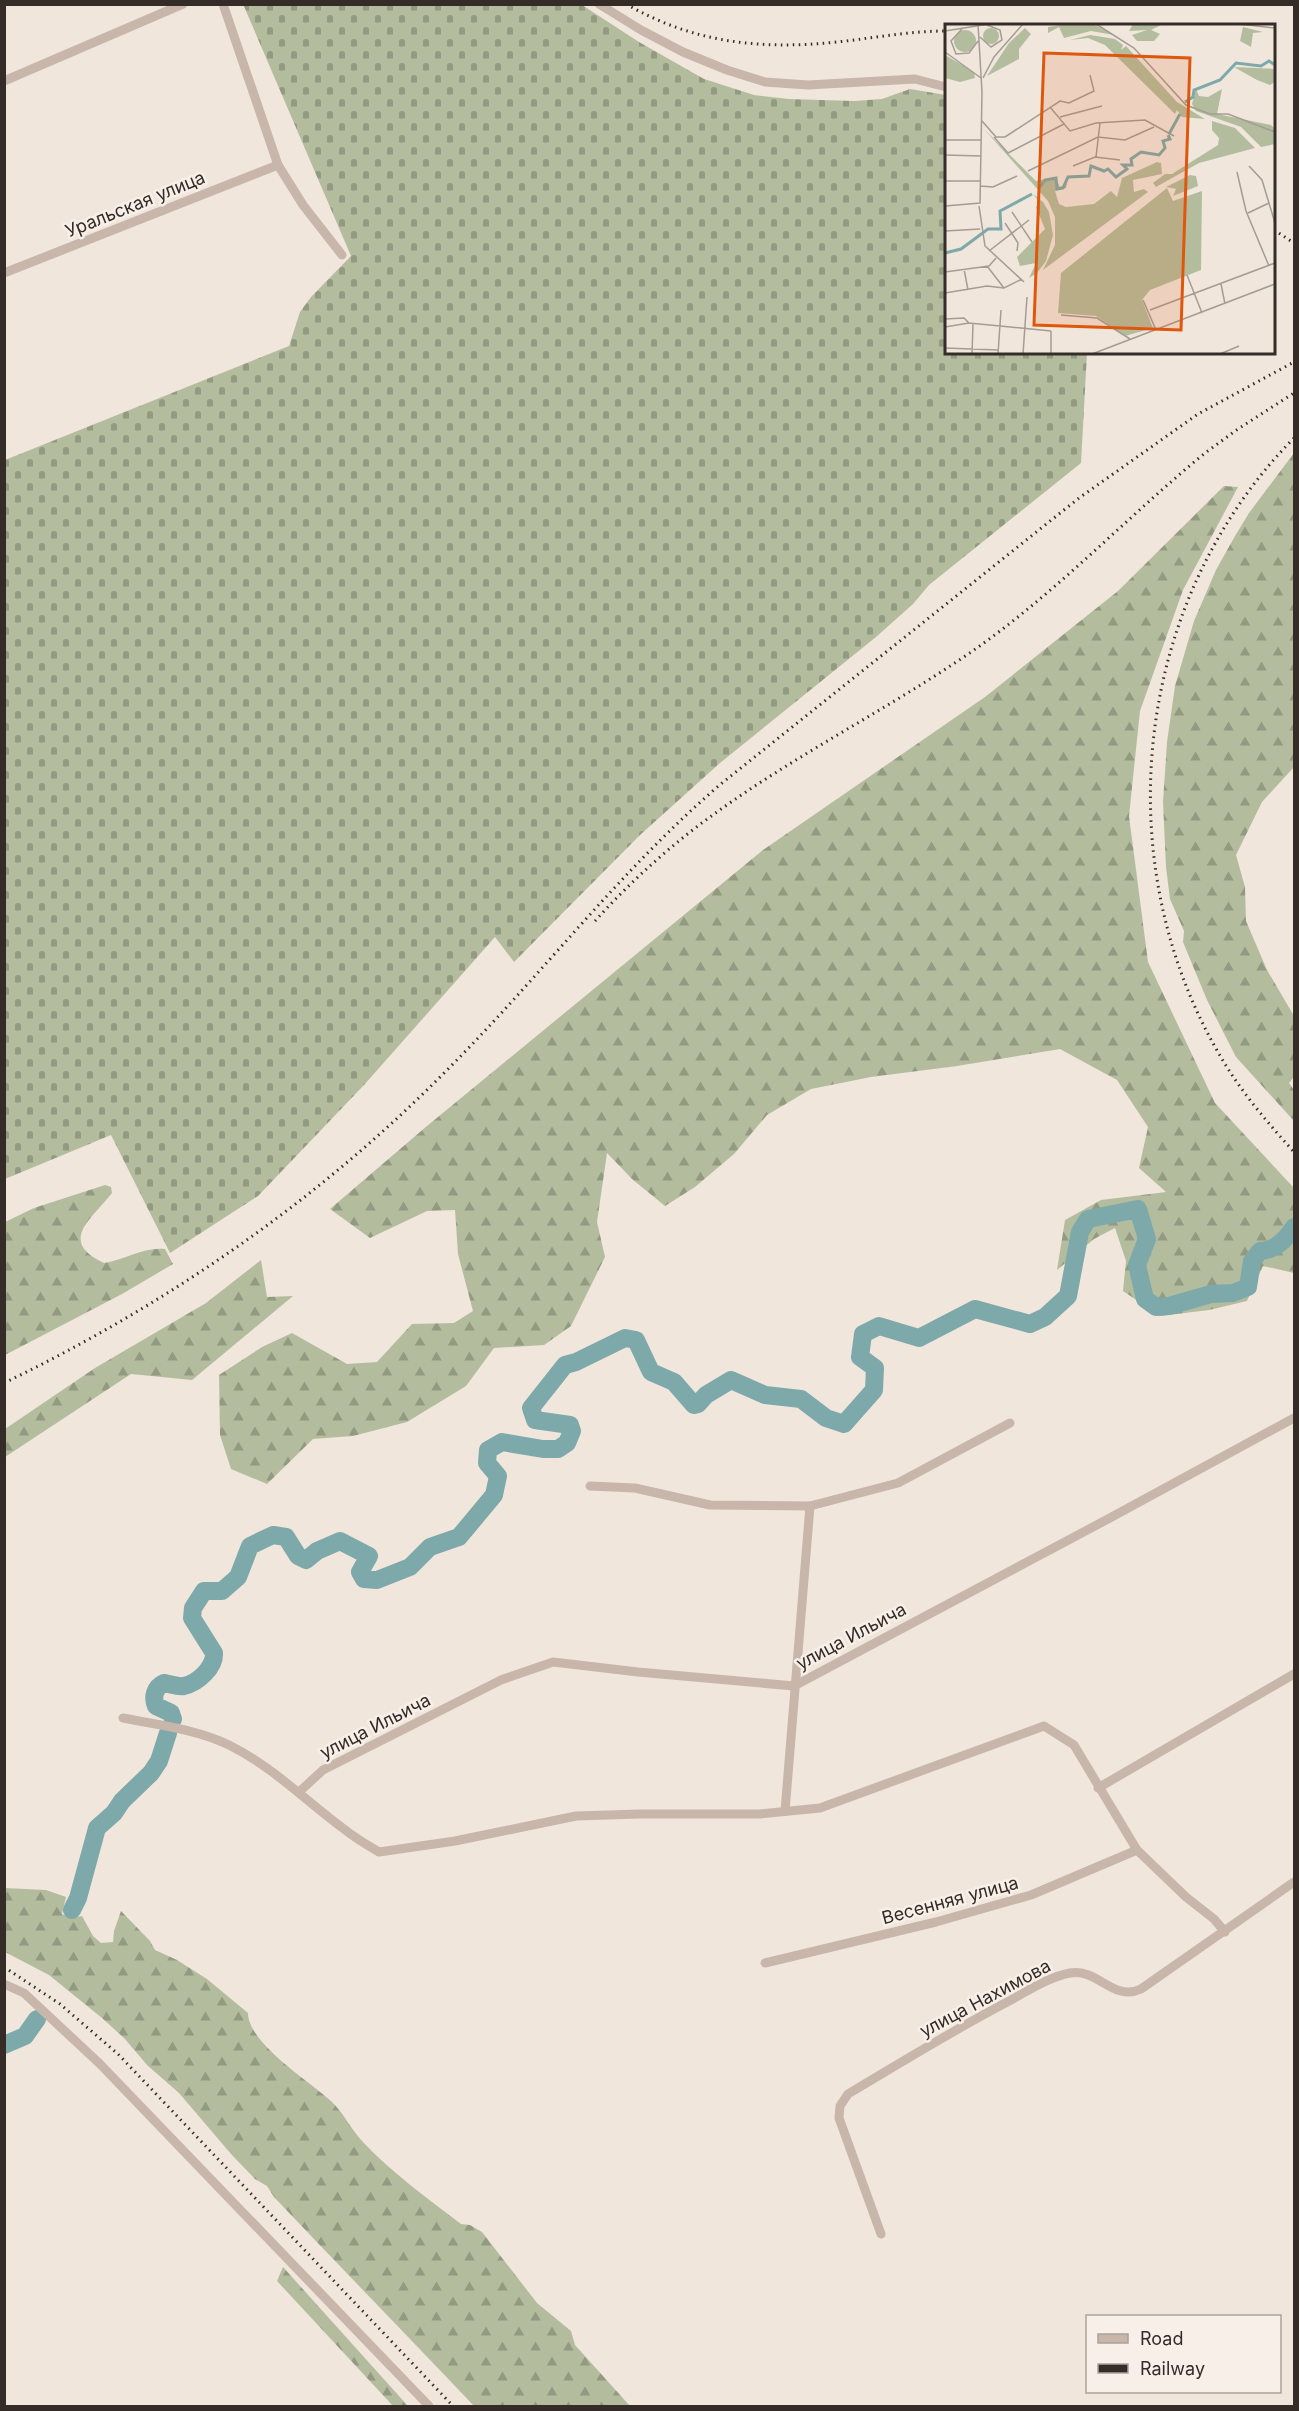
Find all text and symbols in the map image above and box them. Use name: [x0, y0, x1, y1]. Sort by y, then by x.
inset map: [945, 24, 1275, 354]
street label: Уральская улица: [62, 166, 208, 242]
street label: улица Ильича: [793, 1598, 909, 1674]
street label: улица Ильича: [316, 1689, 434, 1763]
street label: Весенняя улица: [879, 1872, 1021, 1928]
street label: улица Нахимова: [916, 1955, 1054, 2041]
legend: [1086, 2315, 1281, 2393]
text: Road: [1140, 2328, 1183, 2349]
text: Railway: [1140, 2358, 1205, 2379]

